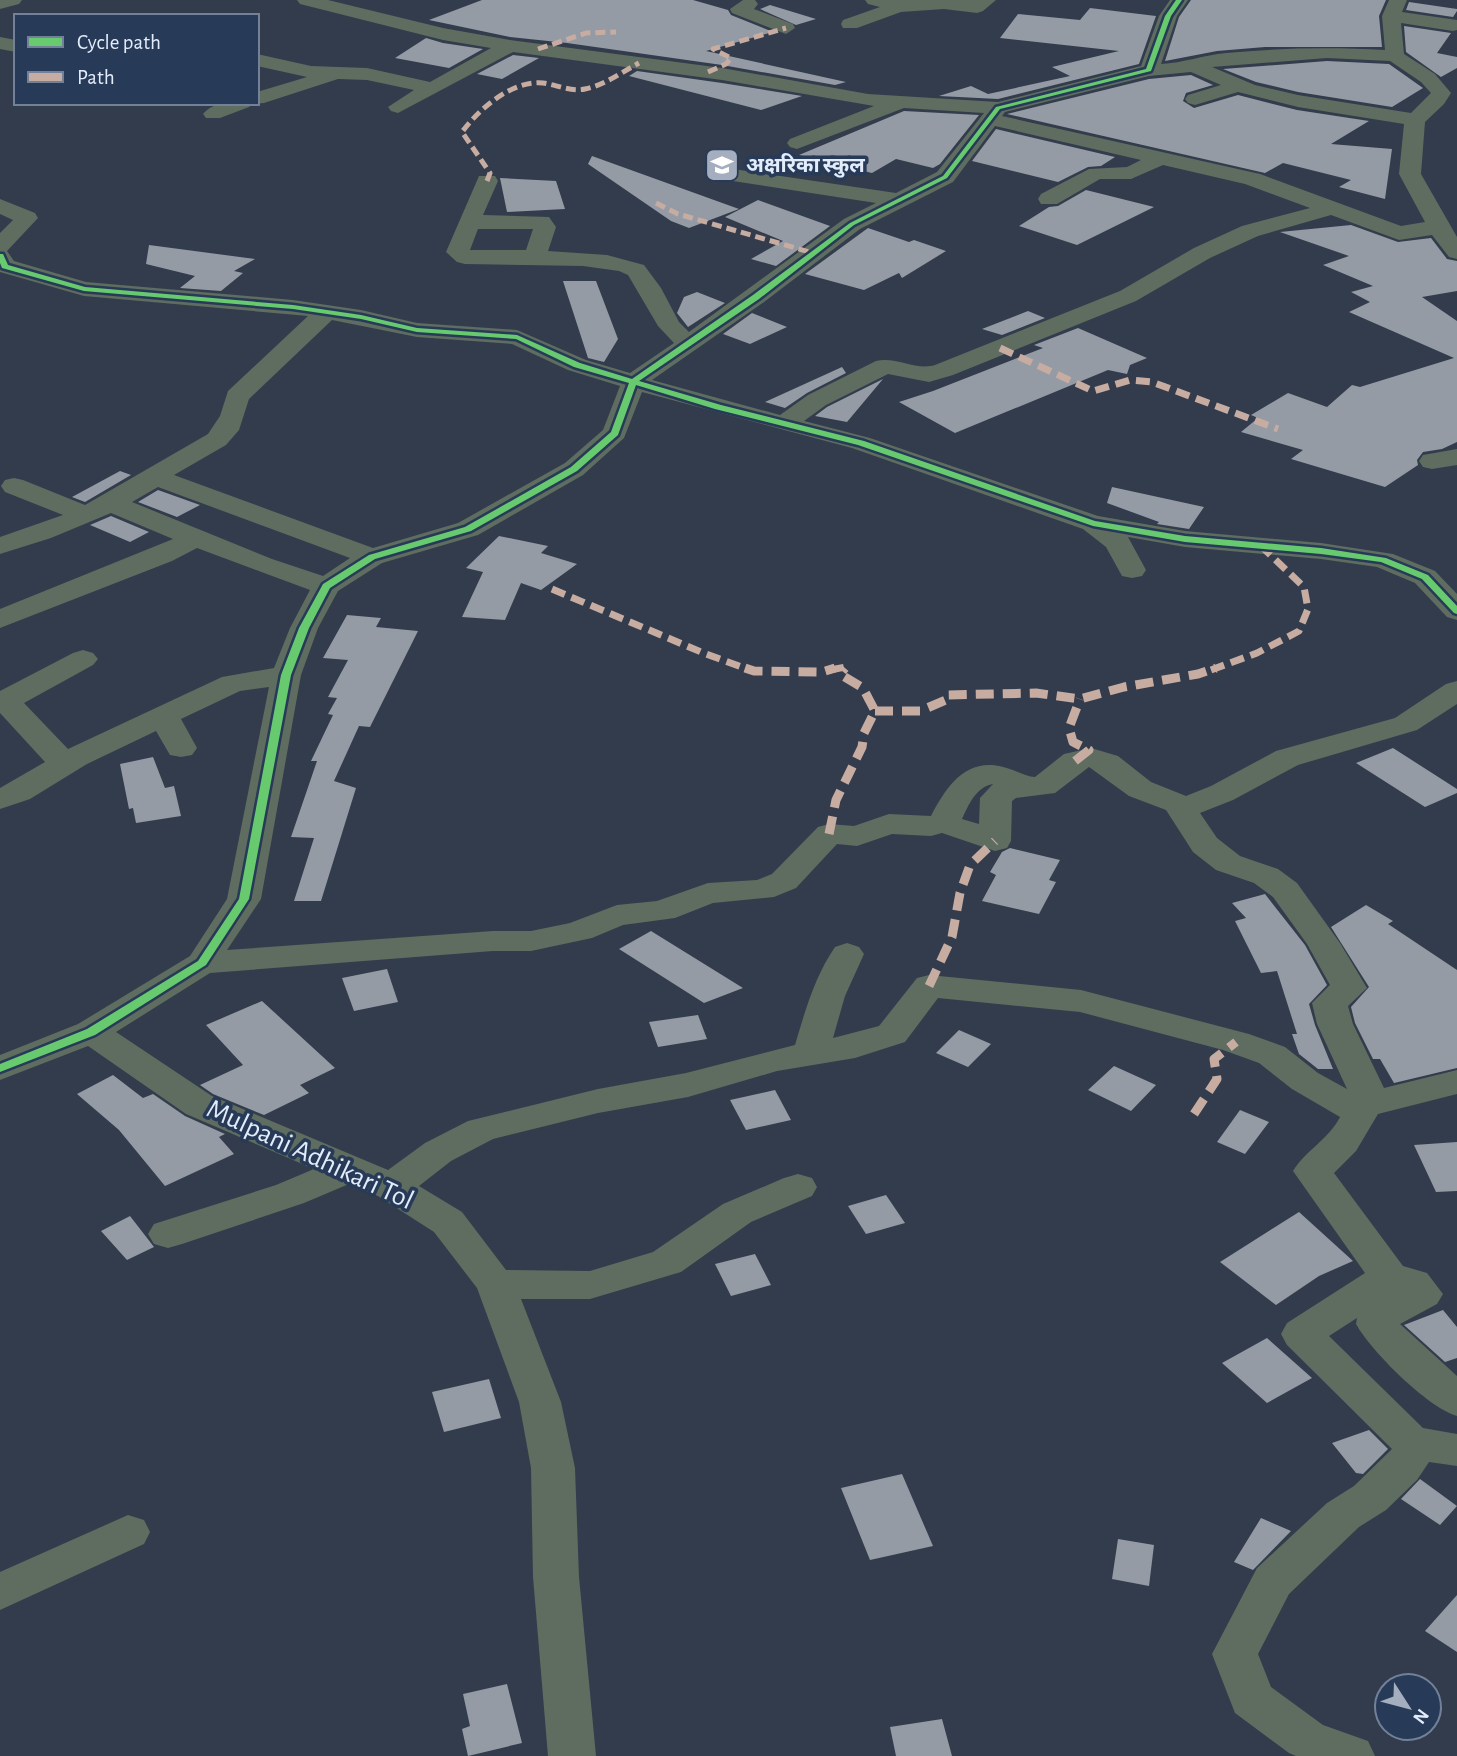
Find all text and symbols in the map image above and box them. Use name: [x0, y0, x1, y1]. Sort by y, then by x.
legend: [14, 14, 259, 105]
text: Cycle path: [77, 32, 161, 53]
text: Path: [77, 67, 115, 88]
school or university icon: अक्षरिका स्कुल: [703, 146, 741, 184]
place label: अक्षरिका स्कुल: [746, 153, 865, 178]
street label: Mulpani Adhikari Tol: [202, 1095, 418, 1215]
north arrow: [1373, 1672, 1443, 1742]
text: N: [1409, 1705, 1432, 1727]

